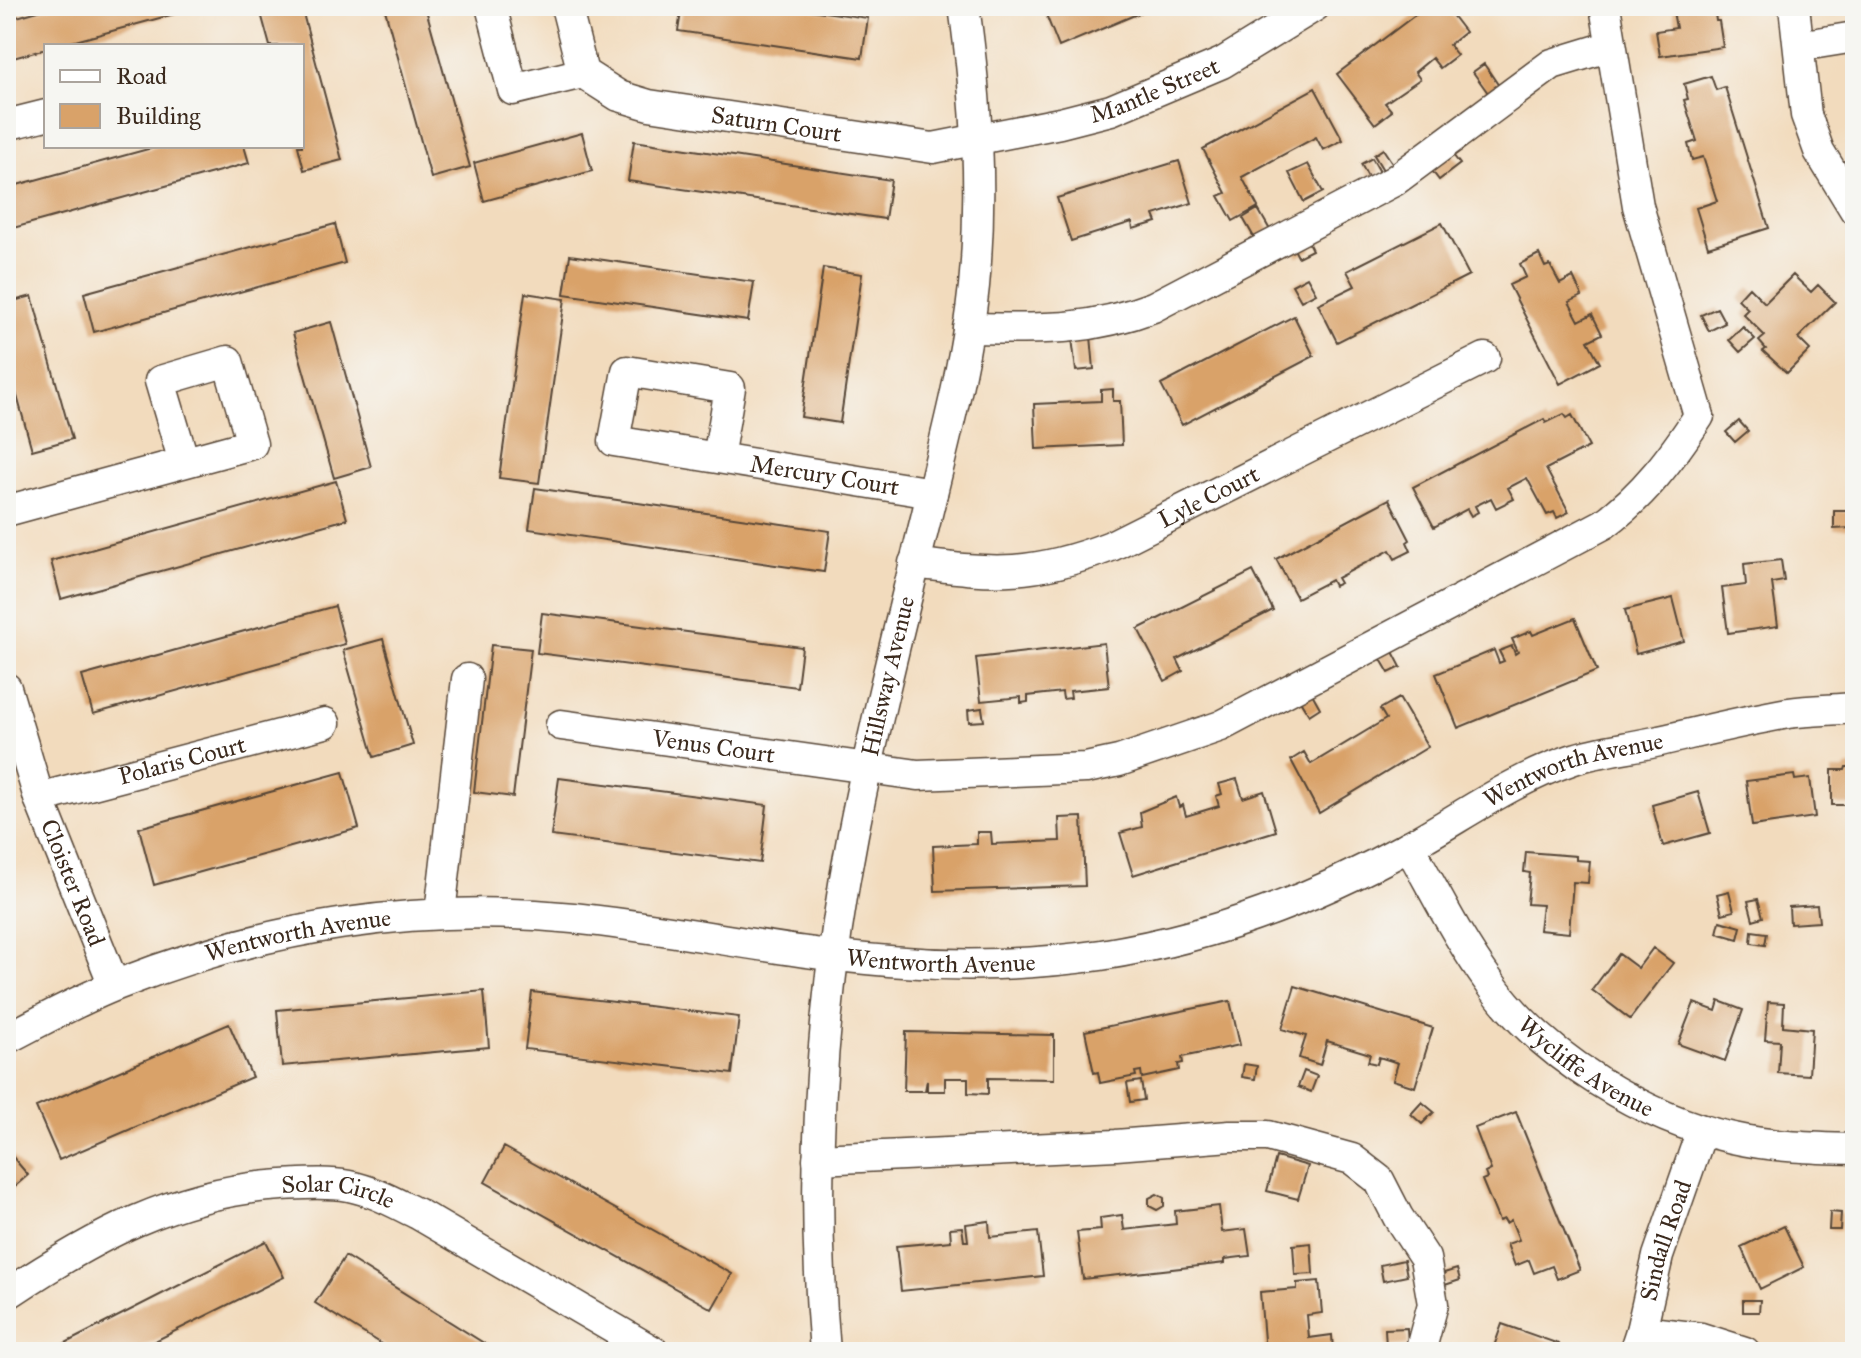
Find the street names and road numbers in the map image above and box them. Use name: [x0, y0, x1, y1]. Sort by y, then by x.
street label: Mantle Street: [1087, 51, 1224, 130]
street label: Saturn Court: [709, 100, 844, 149]
street label: Mercury Court: [748, 448, 902, 502]
street label: Lyle Court: [1153, 459, 1265, 535]
street label: Hillsway Avenue: [855, 593, 921, 759]
street label: Venus Court: [649, 723, 777, 770]
street label: Wentworth Avenue: [1478, 726, 1666, 814]
street label: Polaris Court: [115, 729, 250, 792]
street label: Cloister Road: [34, 815, 112, 950]
street label: Wentworth Avenue: [202, 903, 392, 968]
street label: Wentworth Avenue: [845, 942, 1036, 979]
street label: Wycliffe Avenue: [1512, 1010, 1658, 1124]
street label: Solar Circle: [281, 1169, 400, 1216]
street label: Sindall Road: [1633, 1176, 1698, 1304]

